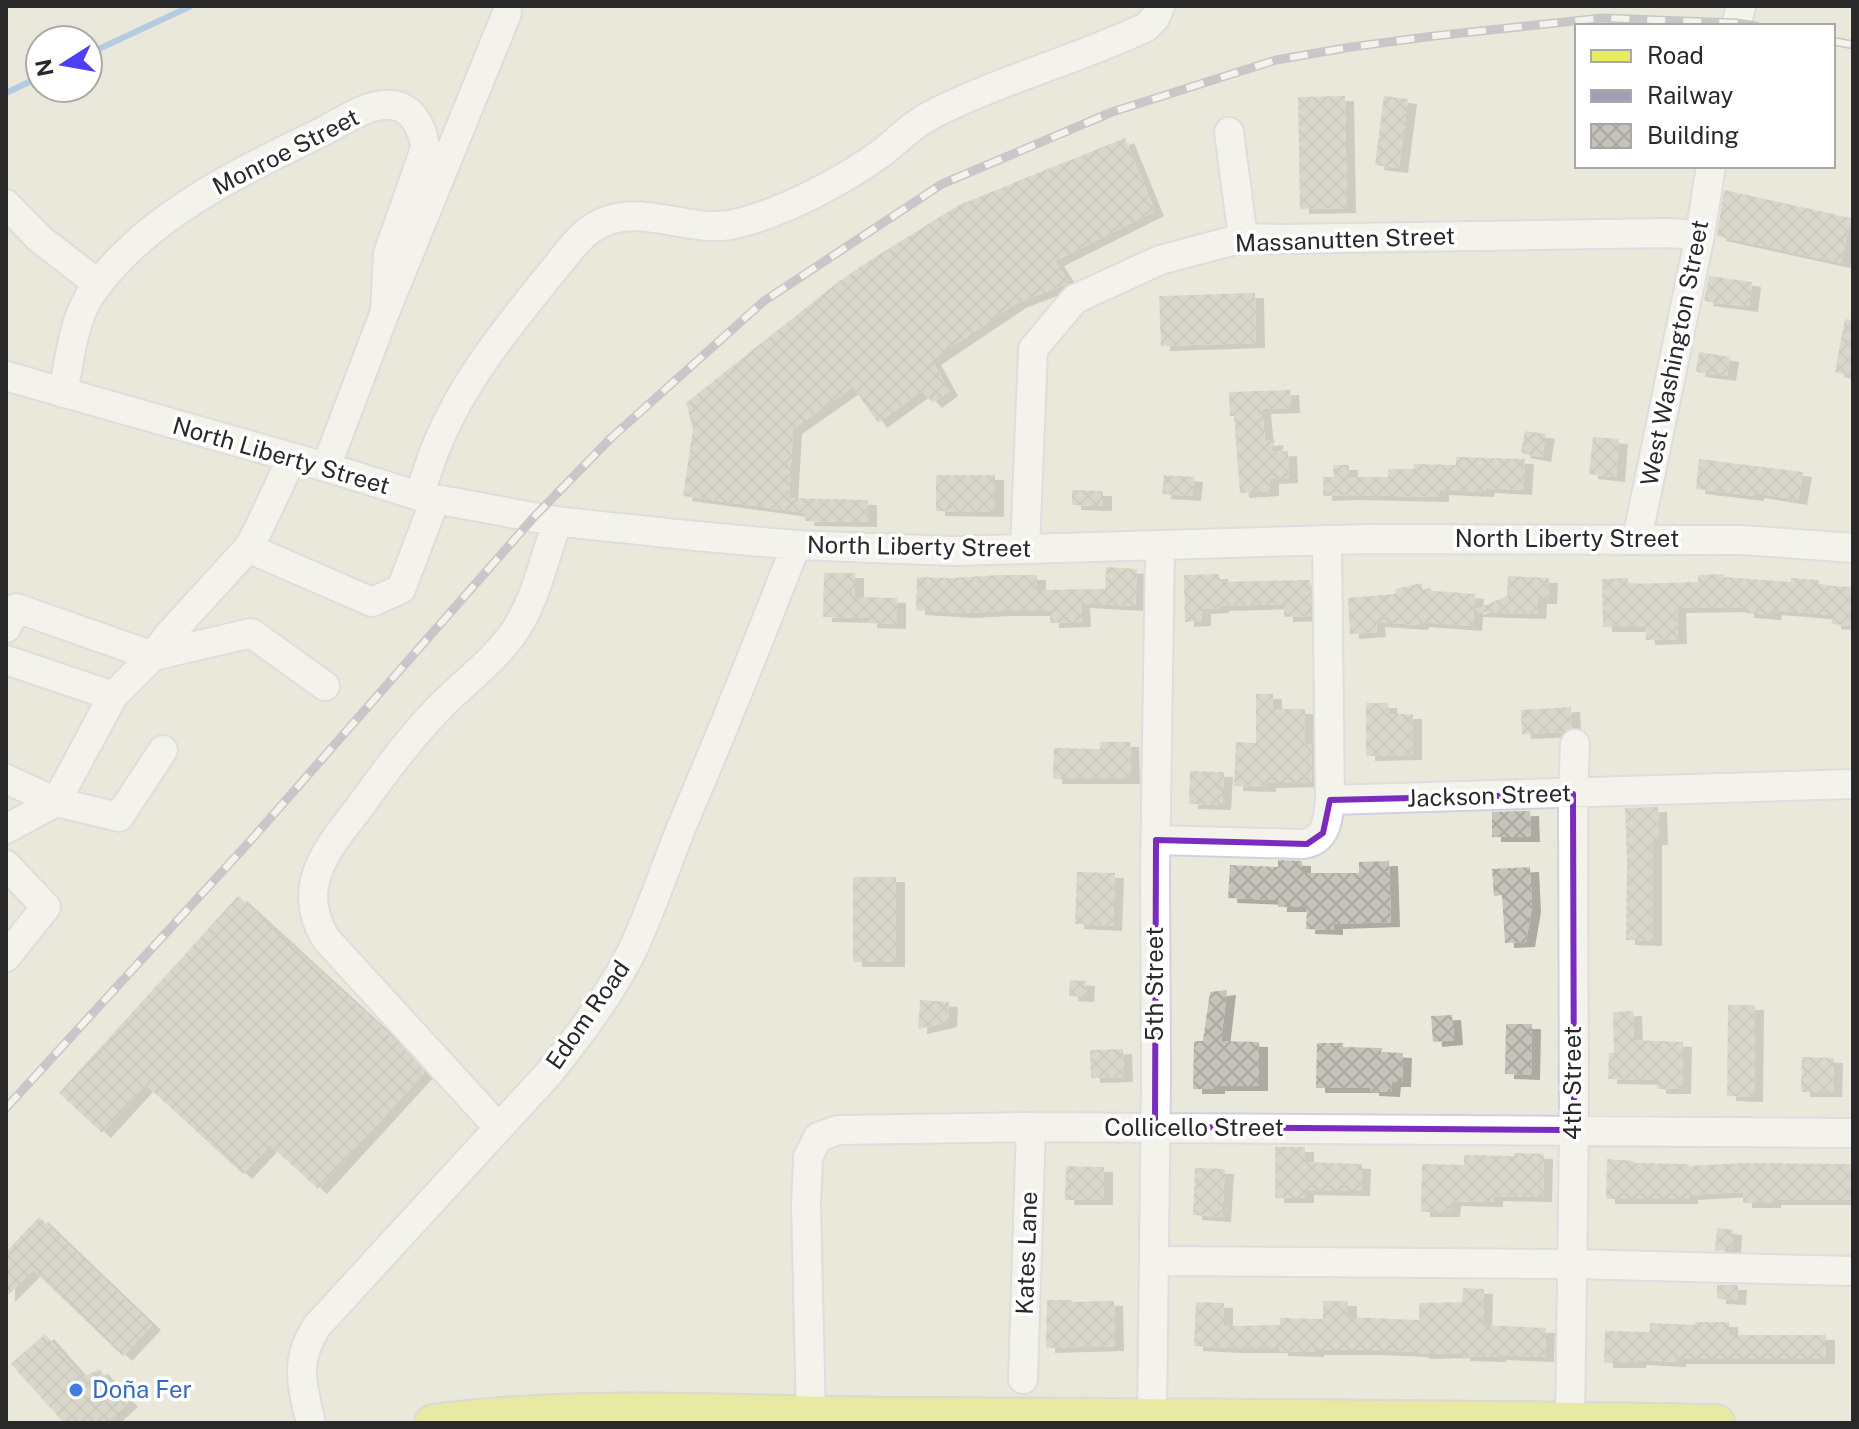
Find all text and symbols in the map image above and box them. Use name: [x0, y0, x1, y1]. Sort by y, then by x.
north arrow: [24, 24, 104, 104]
legend: [1575, 24, 1835, 168]
text: Road: [1647, 41, 1704, 69]
text: N: [30, 57, 59, 79]
text: Railway: [1647, 81, 1733, 109]
street label: Monroe Street: [208, 102, 363, 200]
text: Building: [1647, 121, 1739, 149]
street label: West Washington Street: [1635, 218, 1714, 488]
street label: Massanutten Street: [1234, 221, 1455, 257]
street label: North Liberty Street: [170, 411, 393, 499]
street label: North Liberty Street: [1455, 524, 1679, 552]
street label: North Liberty Street: [807, 530, 1031, 562]
street label: Jackson Street: [1406, 778, 1571, 812]
street label: 5th Street: [1140, 927, 1168, 1041]
street label: Edom Road: [540, 955, 635, 1074]
street label: 4th Street: [1558, 1026, 1586, 1140]
street label: Collicello Street: [1104, 1113, 1284, 1141]
street label: Kates Lane: [1010, 1191, 1042, 1315]
place label: Doña Fer: [92, 1375, 192, 1403]
marker: Doña Fer: [67, 1381, 85, 1399]

